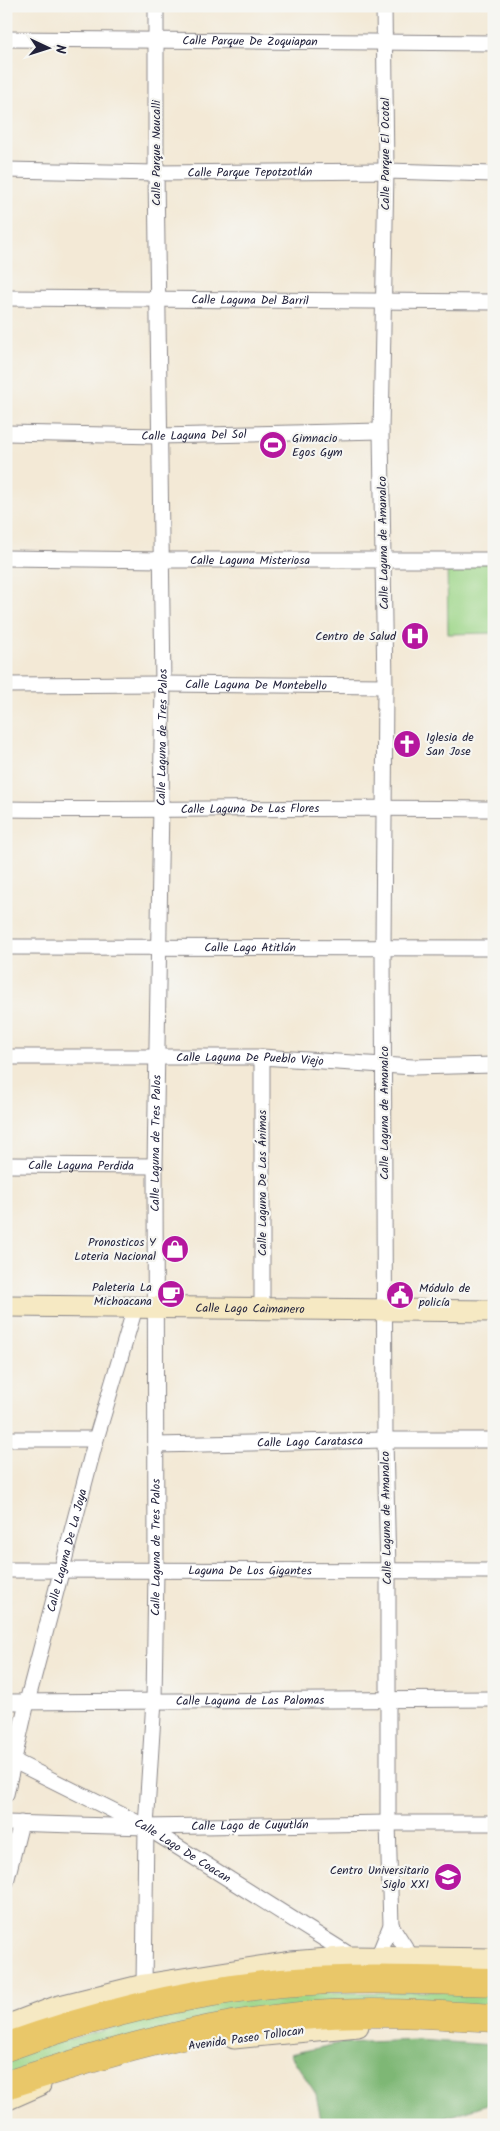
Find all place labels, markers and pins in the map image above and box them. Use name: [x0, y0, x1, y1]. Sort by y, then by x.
place label: Gimnacio Egos Gym: [292, 429, 343, 462]
sports icon: Gimnacio Egos Gym: [258, 430, 288, 460]
hospital icon: Centro de Salud: [400, 621, 430, 651]
place label: Centro de Salud: [315, 627, 397, 646]
place label: Iglesia de San Jose: [426, 728, 474, 761]
church icon: Iglesia de San Jose: [392, 729, 422, 759]
place label: Pronosticos Y Loteria Nacional: [74, 1233, 157, 1266]
shop icon: Pronosticos Y Loteria Nacional: [160, 1234, 190, 1264]
place label: Paleteria La Michoacana: [92, 1278, 152, 1311]
cafe icon: Paleteria La Michoacana: [156, 1279, 186, 1309]
place label: Módulo de policía: [418, 1279, 471, 1312]
public building icon: Módulo de policía: [385, 1280, 415, 1310]
place label: Centro Universitario Siglo XXI: [330, 1861, 429, 1894]
school or university icon: Centro Universitario Siglo XXI: [433, 1862, 463, 1892]

